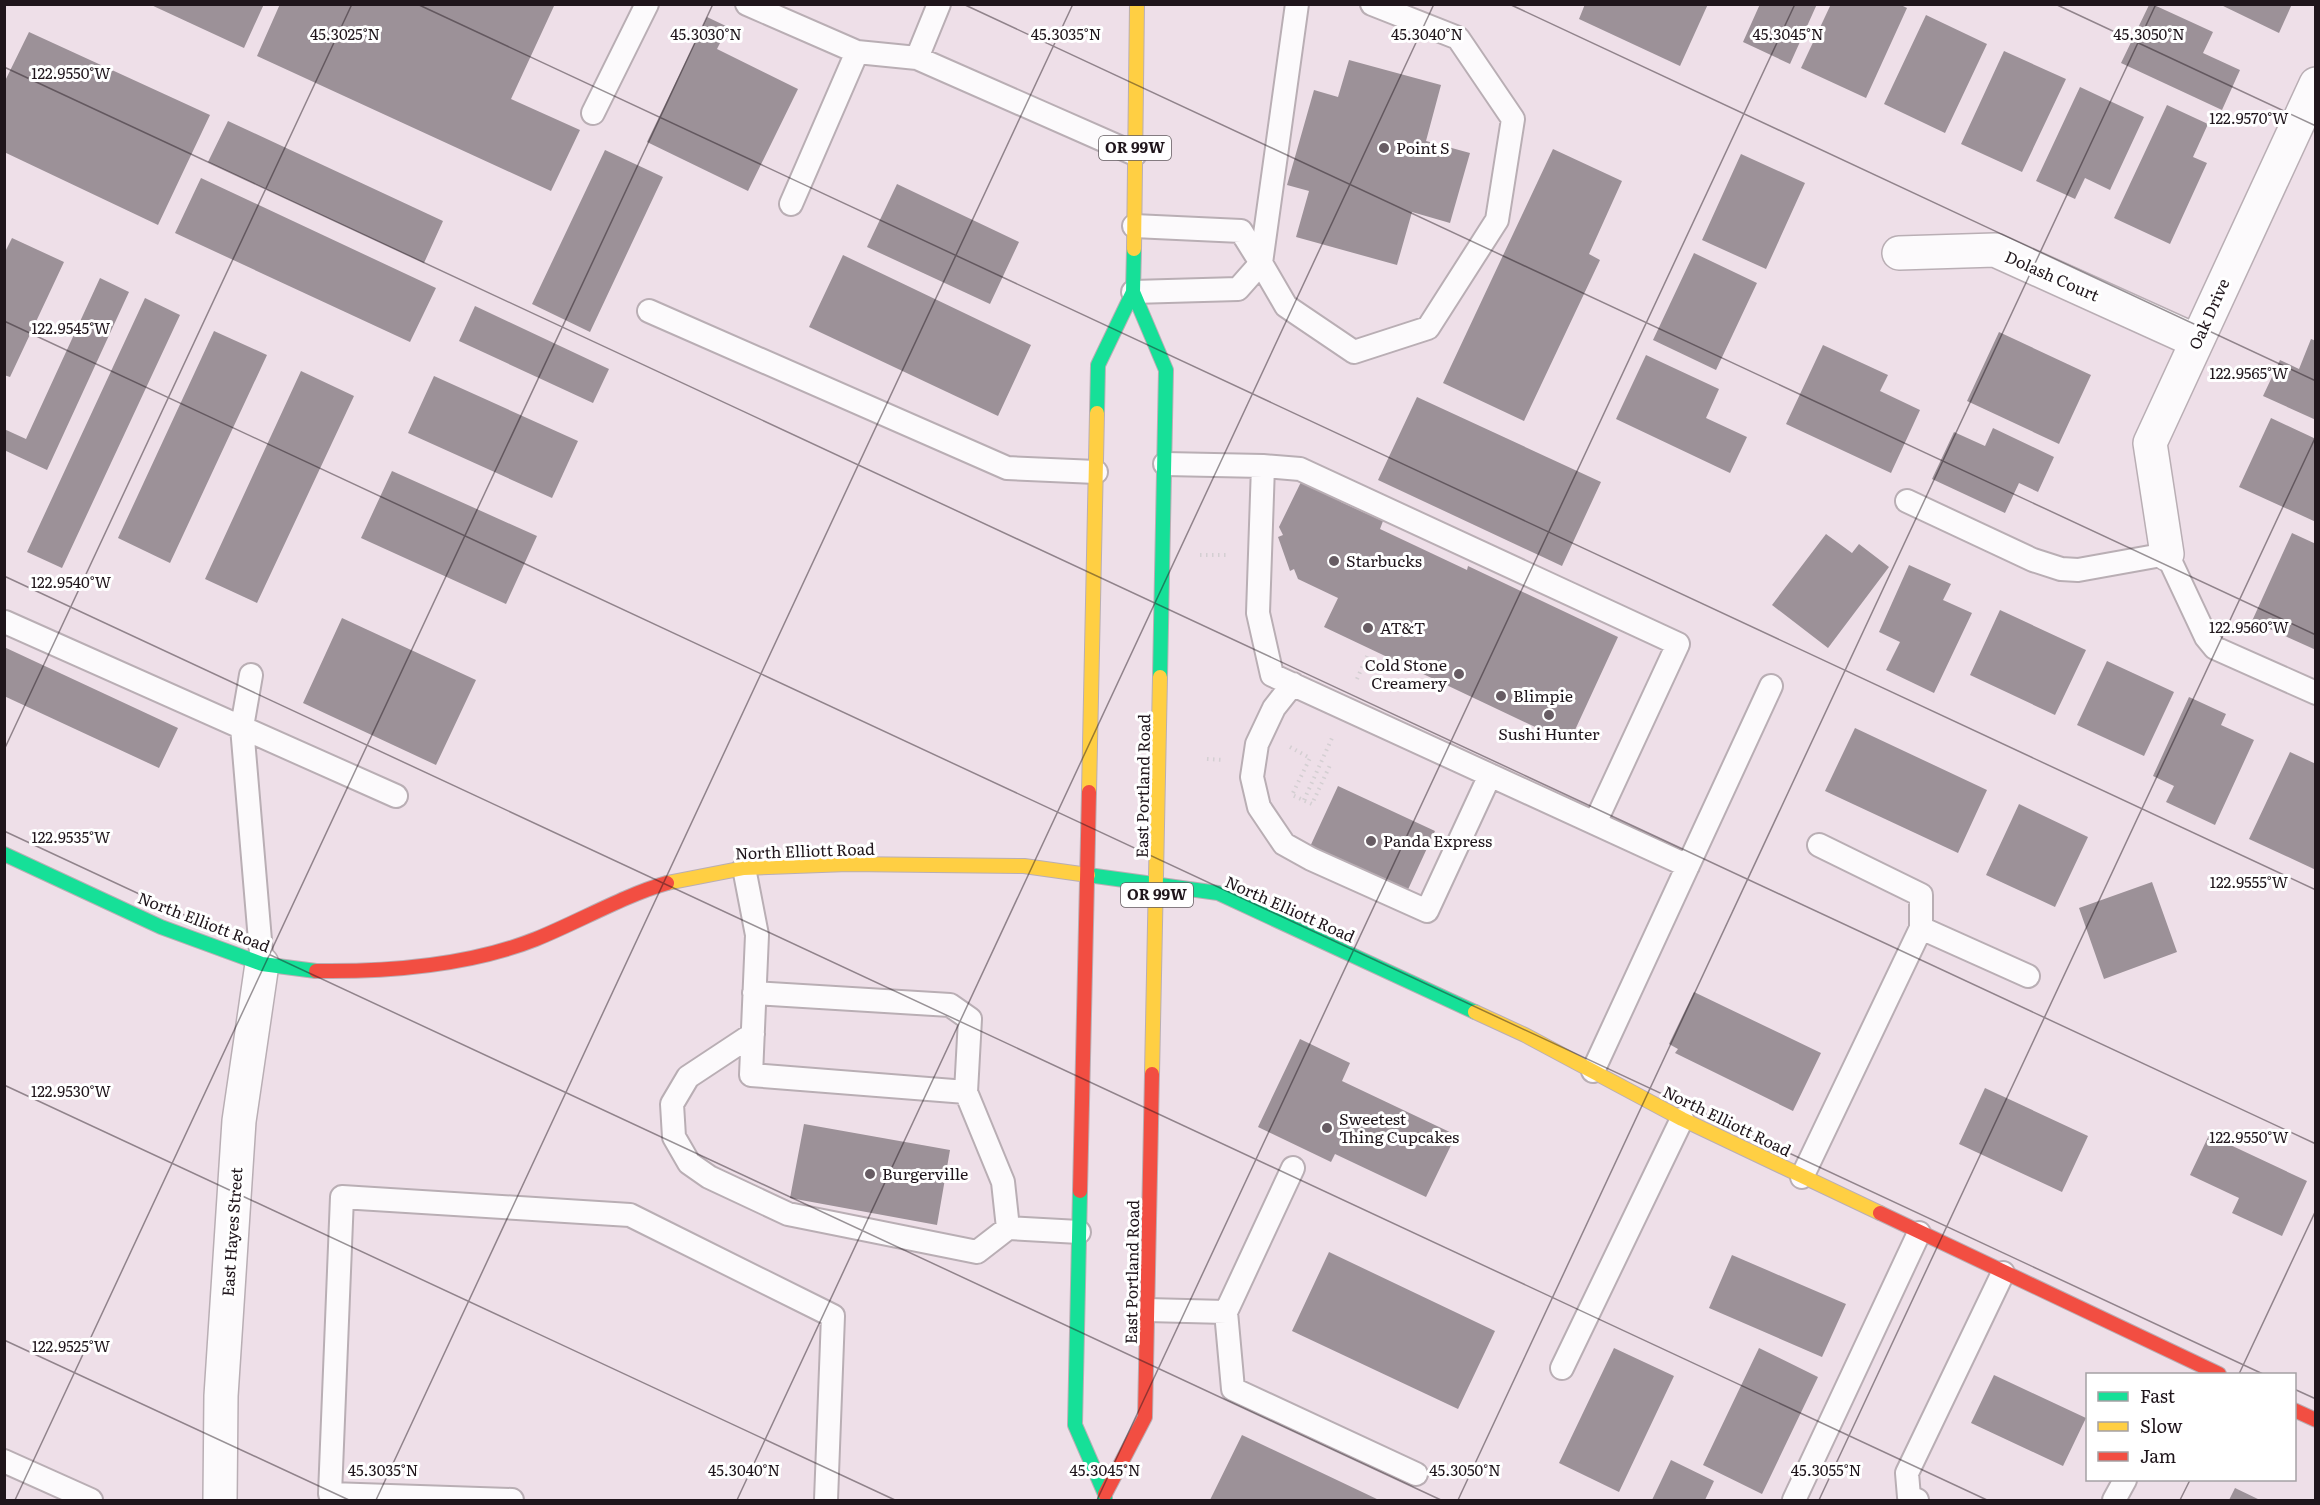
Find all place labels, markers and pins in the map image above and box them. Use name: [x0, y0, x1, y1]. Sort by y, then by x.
place label: Point S: [1396, 135, 1450, 159]
marker: Point S: [1377, 141, 1391, 155]
place label: Starbucks: [1346, 548, 1422, 572]
marker: Starbucks: [1327, 554, 1341, 568]
place label: AT&T: [1380, 615, 1426, 639]
marker: AT&T: [1361, 621, 1375, 635]
place label: Cold Stone Creamery: [1365, 652, 1448, 694]
marker: Cold Stone Creamery: [1452, 667, 1466, 681]
place label: Blimpie: [1513, 683, 1573, 707]
marker: Blimpie: [1494, 689, 1508, 703]
marker: Sushi Hunter: [1542, 708, 1556, 722]
place label: Sushi Hunter: [1498, 721, 1600, 745]
place label: Panda Express: [1383, 828, 1492, 852]
marker: Panda Express: [1364, 834, 1378, 848]
place label: Sweetest Thing Cupcakes: [1339, 1106, 1459, 1148]
marker: Sweetest Thing Cupcakes: [1320, 1121, 1334, 1135]
place label: Burgerville: [882, 1161, 968, 1185]
marker: Burgerville: [863, 1167, 877, 1181]

